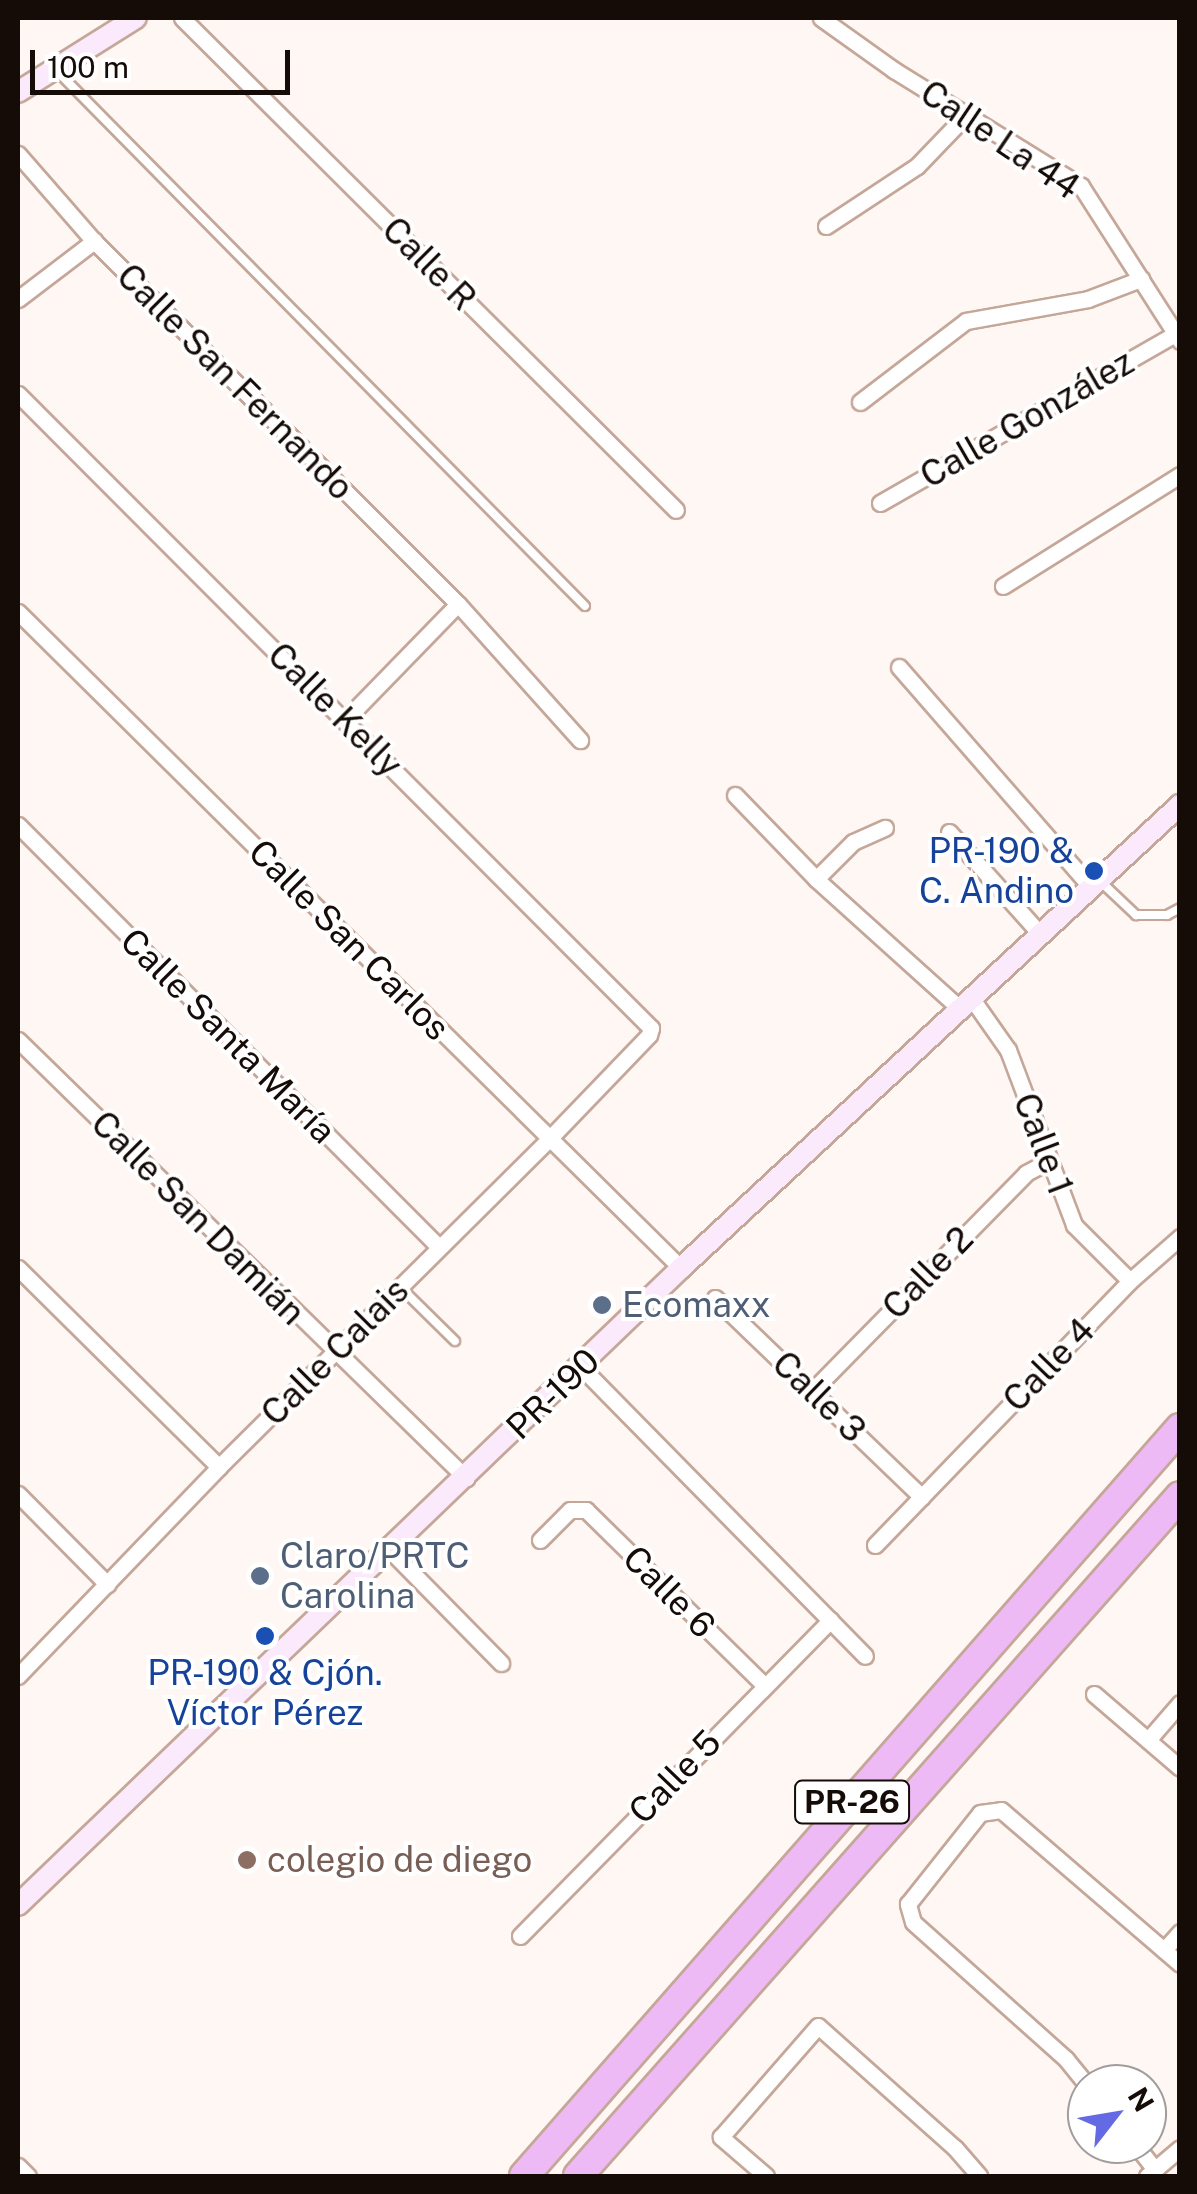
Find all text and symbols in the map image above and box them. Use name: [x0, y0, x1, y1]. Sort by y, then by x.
scale bar: [35, 30, 295, 92]
text: 100 m: [47, 49, 129, 85]
street label: Calle La 44: [912, 71, 1088, 209]
street label: Calle R: [373, 208, 485, 320]
street label: Calle San Fernando: [108, 255, 362, 509]
street label: Calle González: [913, 341, 1141, 497]
street label: Calle Kelly: [259, 634, 411, 786]
place label: PR-190 & C. Andino: [919, 830, 1074, 912]
street label: Calle San Carlos: [240, 831, 458, 1049]
marker: PR-190 & C. Andino: [1083, 860, 1105, 882]
street label: Calle Santa María: [112, 920, 344, 1152]
street label: Calle 1: [1004, 1087, 1082, 1201]
street label: Calle San Damián: [82, 1102, 314, 1334]
street label: Calle 2: [874, 1218, 982, 1328]
street label: Calle Calais: [253, 1270, 417, 1434]
place label: Ecomaxx: [622, 1284, 771, 1326]
marker: Ecomaxx: [591, 1294, 613, 1316]
street label: Calle 4: [995, 1310, 1103, 1420]
street label: PR-190: [498, 1340, 608, 1448]
street label: Calle 3: [764, 1343, 874, 1451]
place label: Claro/PRTC Carolina: [280, 1535, 470, 1617]
street label: Calle 6: [614, 1537, 724, 1647]
marker: Claro/PRTC Carolina: [249, 1565, 271, 1587]
marker: PR-190 & Cjón. Víctor Pérez: [254, 1625, 276, 1647]
place label: PR-190 & Cjón. Víctor Pérez: [147, 1652, 383, 1734]
street label: Calle 5: [620, 1721, 730, 1833]
road number: PR-26: [792, 1775, 912, 1829]
place label: colegio de diego: [267, 1839, 534, 1881]
marker: colegio de diego: [236, 1849, 258, 1871]
north arrow: [1067, 2064, 1167, 2164]
text: N: [1122, 2081, 1161, 2117]

